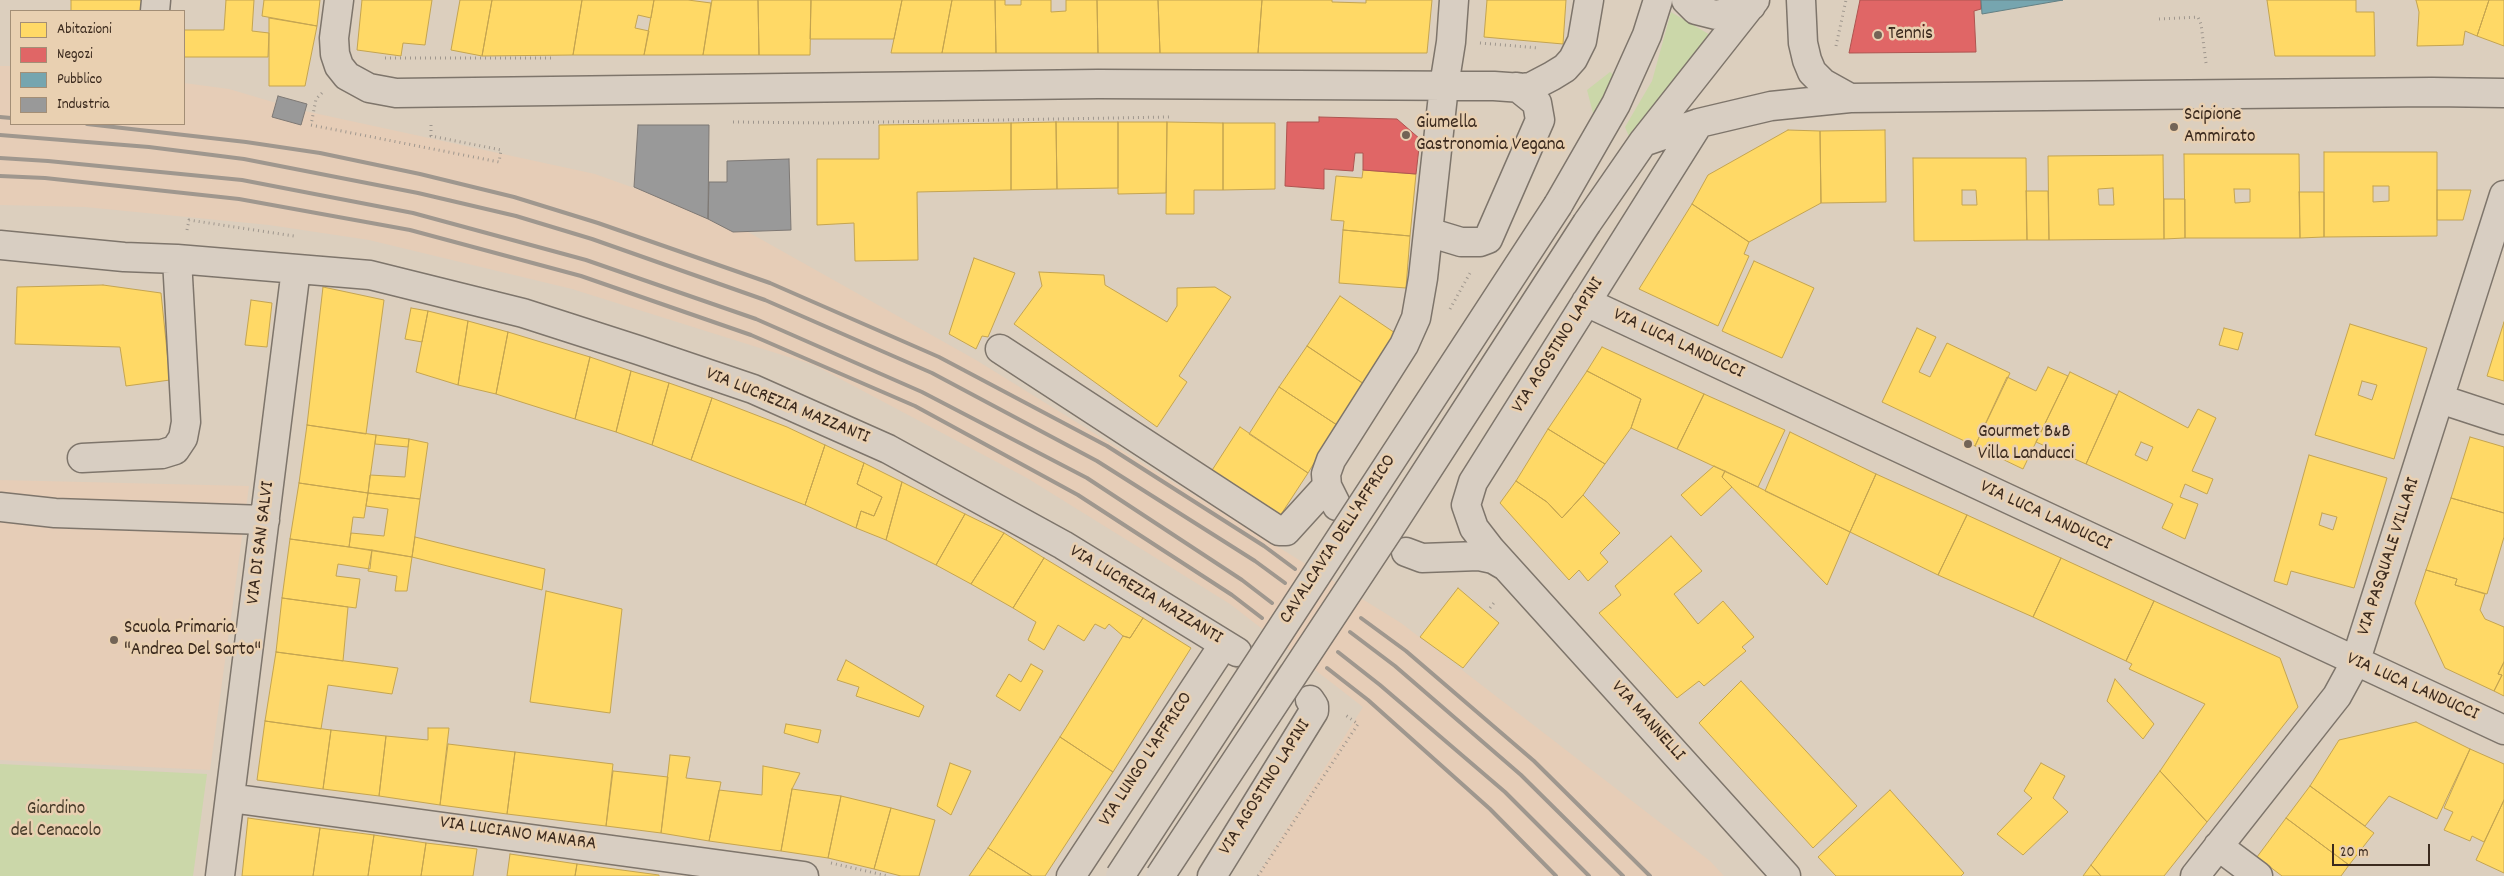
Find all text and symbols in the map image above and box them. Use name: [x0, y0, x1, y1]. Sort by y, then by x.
legend: [10, 10, 185, 125]
text: Abitazioni: [57, 19, 112, 41]
place label: Tennis: [1888, 24, 1933, 46]
marker: Tennis: [1872, 29, 1884, 41]
text: Negozi: [57, 44, 93, 66]
text: Pubblico: [57, 69, 102, 91]
text: Industria: [57, 94, 109, 116]
place label: Scipione Ammirato: [2184, 105, 2255, 149]
place label: Giumella Gastronomia Vegana: [1416, 113, 1564, 157]
marker: Scipione Ammirato: [2168, 121, 2180, 133]
marker: Giumella Gastronomia Vegana: [1400, 129, 1412, 141]
street label: VIA AGOSTINO LAPINI: [1508, 274, 1610, 418]
street label: VIA LUCA LANDUCCI: [1609, 305, 1747, 385]
street label: VIA LUCREZIA MAZZANTI: [702, 364, 872, 450]
place label: Gourmet B&B Villa Landucci: [1978, 422, 2074, 466]
marker: Gourmet B&B Villa Landucci: [1962, 438, 1974, 450]
street label: CAVALCAVIA DELL'AFFRICO: [1276, 451, 1402, 629]
street label: VIA PASQUALE VILLARI: [2354, 475, 2426, 639]
street label: VIA LUCA LANDUCCI: [1976, 477, 2114, 557]
street label: VIA DI SAN SALVI: [243, 480, 281, 606]
street label: VIA LUCREZIA MAZZANTI: [1064, 541, 1226, 651]
place label: Scuola Primaria "Andrea Del Sarto": [124, 618, 261, 662]
marker: Scuola Primaria "Andrea Del Sarto": [108, 634, 120, 646]
street label: VIA LUCA LANDUCCI: [2343, 649, 2481, 727]
street label: VIA MANNELLI: [1605, 677, 1689, 767]
street label: VIA LUNGO L'AFFRICO: [1095, 689, 1199, 831]
street label: VIA AGOSTINO LAPINI: [1215, 716, 1317, 860]
park label: Giardino del Cenacolo: [11, 799, 101, 843]
street label: VIA LUCIANO MANARA: [438, 813, 598, 857]
scale bar: [2334, 834, 2432, 866]
text: 20 m: [2340, 842, 2368, 864]

